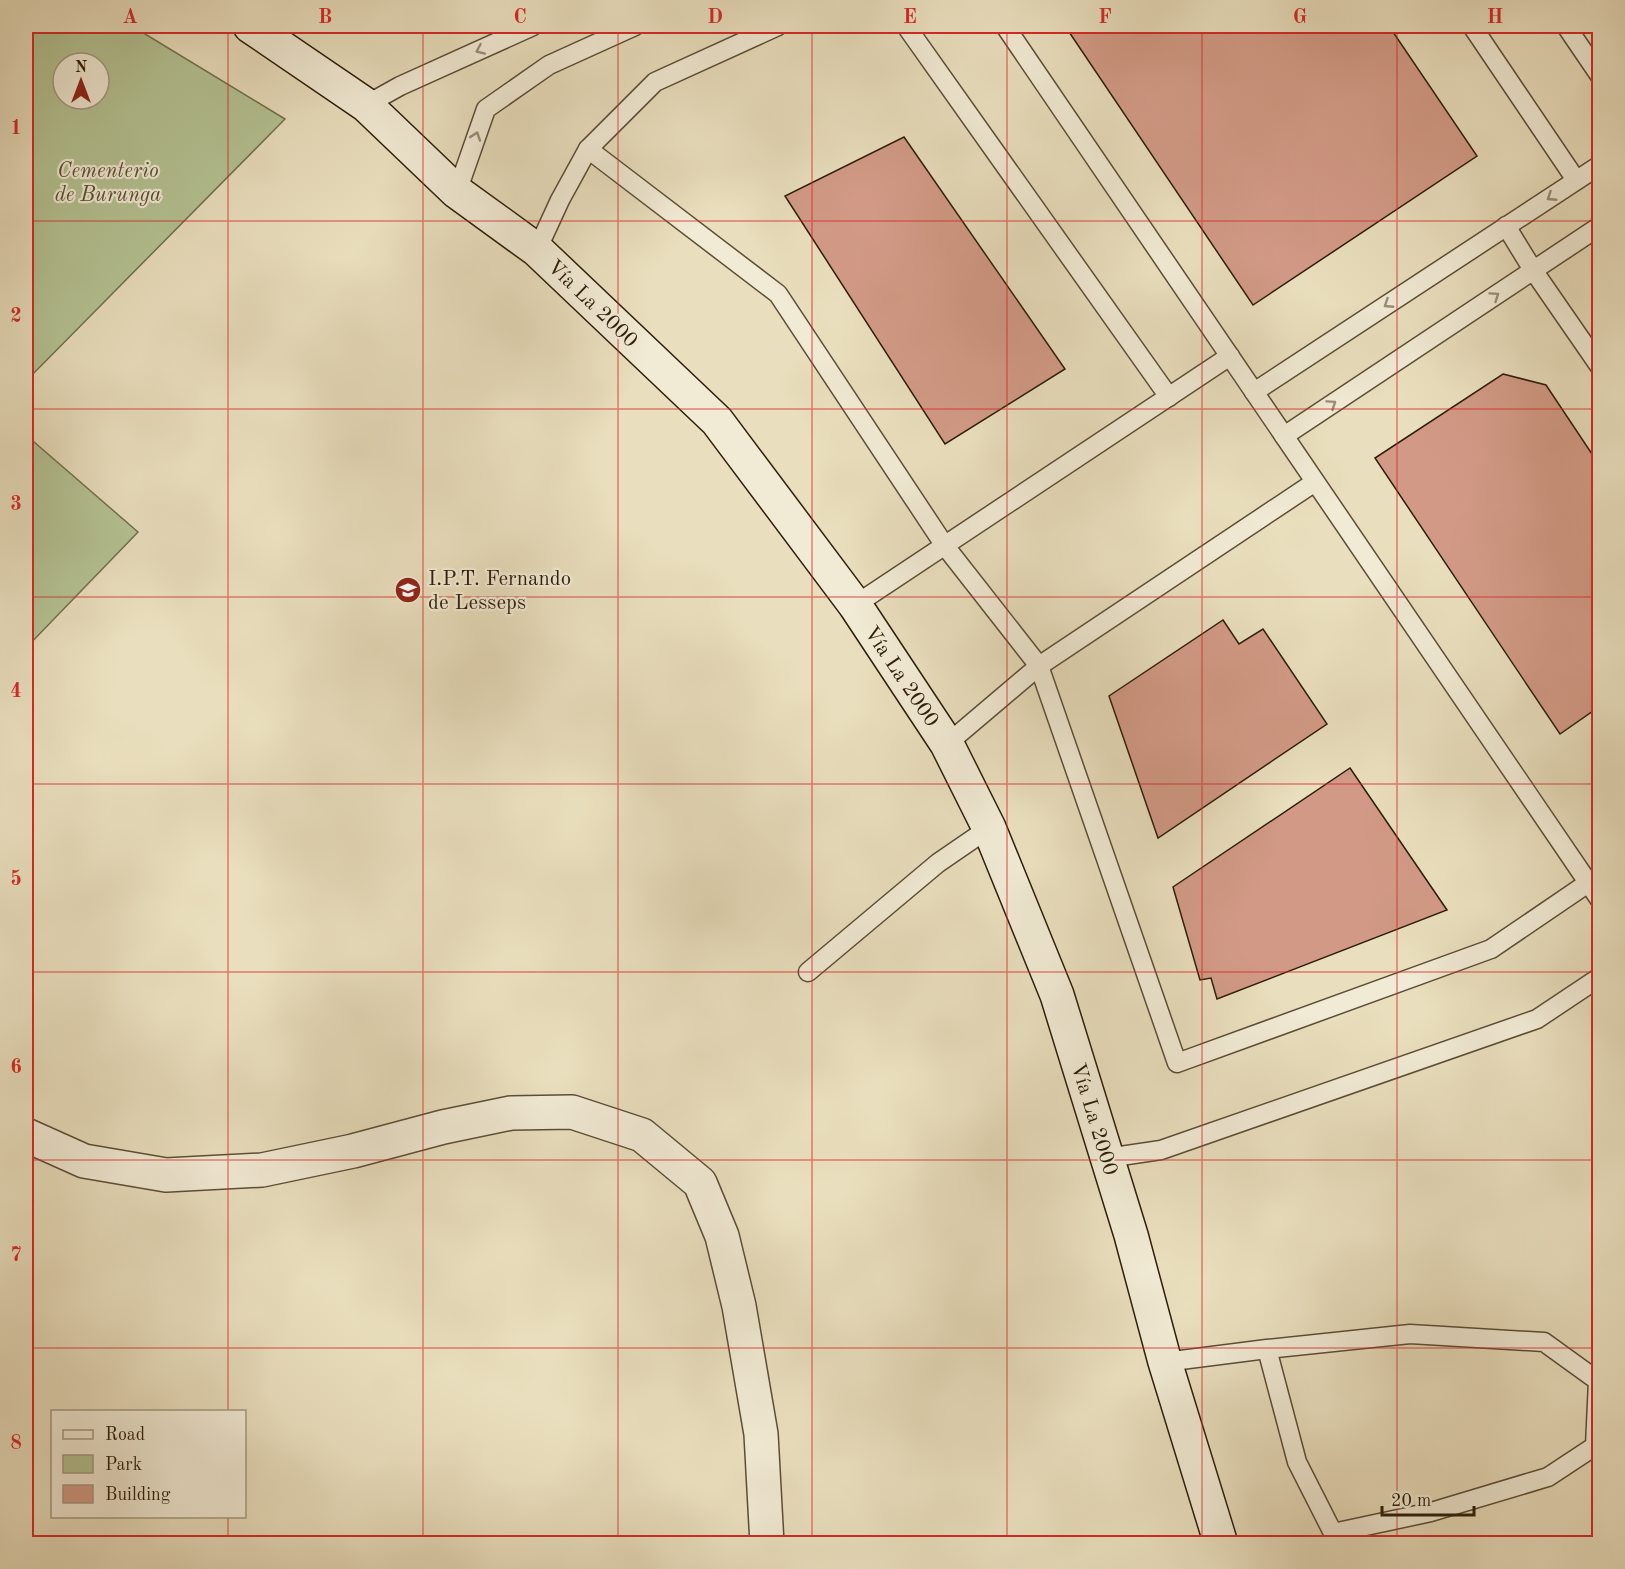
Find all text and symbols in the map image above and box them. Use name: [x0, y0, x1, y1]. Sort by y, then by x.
text: A: [122, 8, 138, 28]
text: B: [318, 8, 332, 28]
text: C: [513, 8, 527, 28]
text: D: [707, 8, 723, 28]
text: E: [903, 8, 917, 28]
text: F: [1098, 8, 1112, 28]
text: G: [1293, 8, 1307, 28]
text: H: [1487, 8, 1503, 28]
one-way arrow: [475, 42, 486, 54]
north arrow: [51, 51, 111, 111]
text: N: [75, 60, 88, 76]
text: 1: [10, 119, 22, 139]
one-way arrow: [469, 131, 482, 142]
park label: Cementerio de Burunga: [55, 161, 161, 206]
one-way arrow: [1546, 190, 1557, 201]
street label: Vía La 2000: [543, 256, 641, 352]
one-way arrow: [1488, 292, 1499, 303]
one-way arrow: [1383, 297, 1394, 308]
text: 2: [10, 307, 22, 327]
one-way arrow: [1326, 400, 1337, 411]
text: 3: [10, 495, 22, 515]
place label: I.P.T. Fernando de Lesseps: [428, 569, 571, 614]
school or university icon: I.P.T. Fernando de Lesseps: [393, 575, 423, 605]
street label: Vía La 2000: [860, 623, 942, 731]
text: 4: [10, 682, 22, 702]
text: 5: [10, 869, 22, 890]
text: 6: [10, 1058, 22, 1078]
street label: Vía La 2000: [1067, 1061, 1121, 1178]
text: 7: [10, 1246, 22, 1266]
legend: [51, 1410, 246, 1518]
text: Road: [105, 1426, 145, 1444]
text: 8: [10, 1434, 22, 1454]
text: Park: [105, 1456, 142, 1474]
scale bar: [1382, 1479, 1474, 1517]
text: Building: [105, 1486, 171, 1504]
text: 20 m: [1391, 1492, 1431, 1510]

